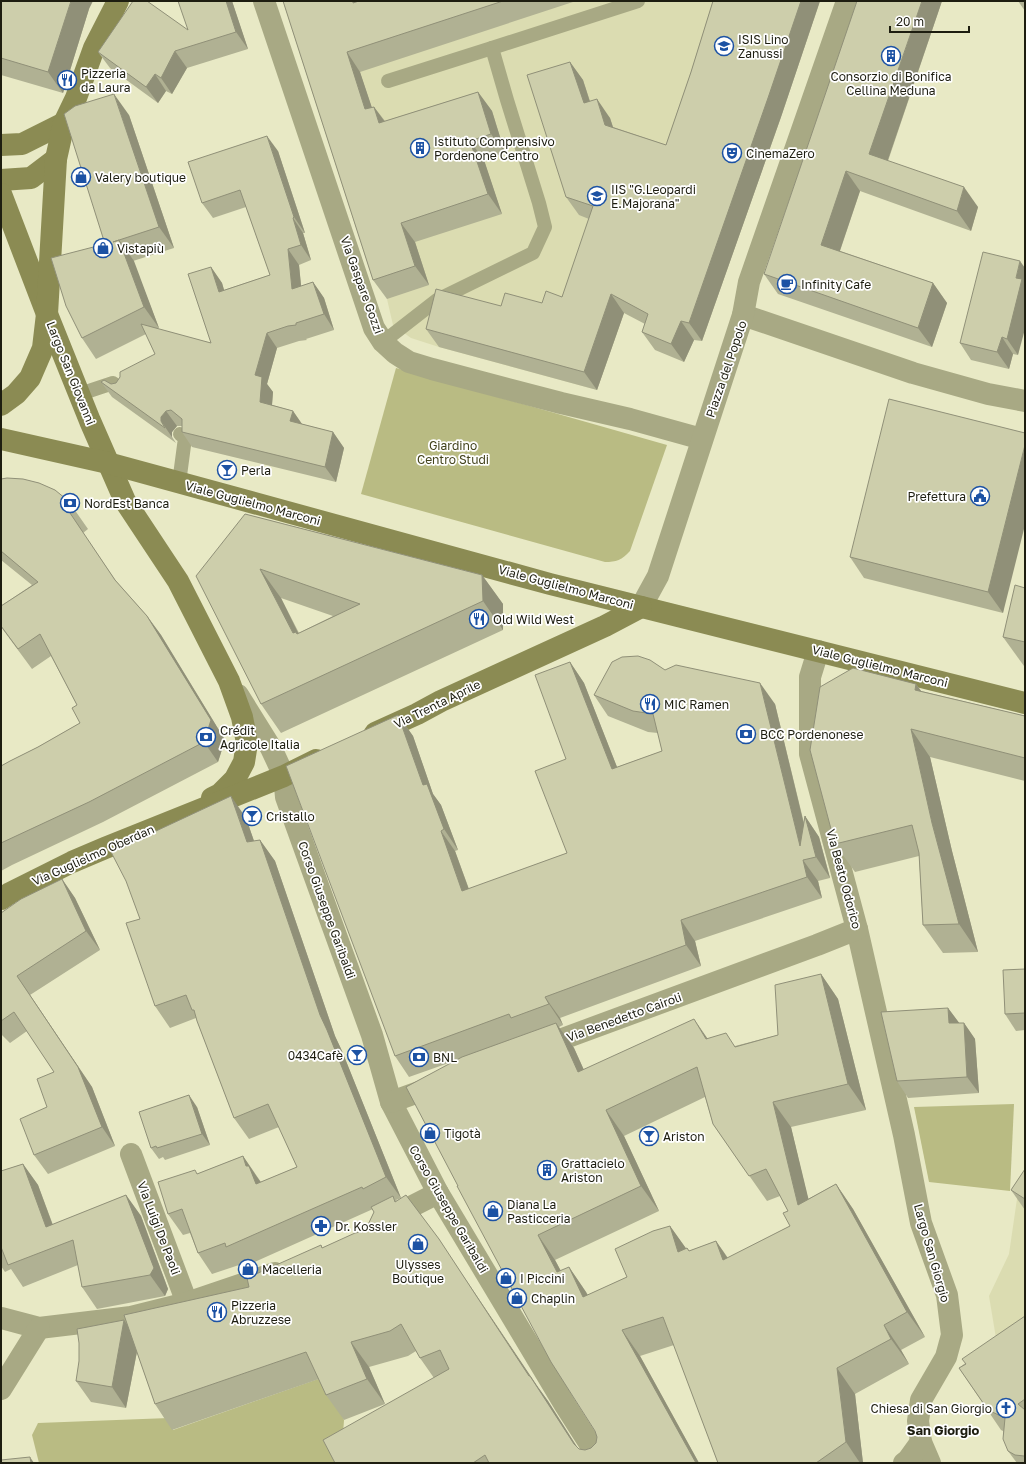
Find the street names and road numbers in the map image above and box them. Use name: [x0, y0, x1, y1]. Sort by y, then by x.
street label: Via Gaspare Gozzi: [337, 234, 387, 336]
street label: Largo San Giovanni: [43, 319, 99, 427]
street label: Piazza del Popolo: [702, 319, 750, 419]
street label: Viale Guglielmo Marconi: [184, 478, 322, 528]
street label: Viale Guglielmo Marconi: [497, 562, 635, 612]
street label: Viale Guglielmo Marconi: [811, 642, 949, 690]
street label: Via Trenta Aprile: [391, 676, 483, 732]
street label: Via Guglielmo Oberdan: [30, 821, 156, 889]
street label: Via Beato Odorico: [823, 827, 865, 931]
street label: Corso Giuseppe Garibaldi: [295, 839, 359, 981]
street label: Via Benedetto Cairoli: [564, 989, 684, 1045]
street label: Corso Giuseppe Garibaldi: [406, 1142, 492, 1276]
street label: Via Luigi De Paoli: [134, 1179, 184, 1277]
street label: Largo San Giorgio: [911, 1202, 953, 1304]

